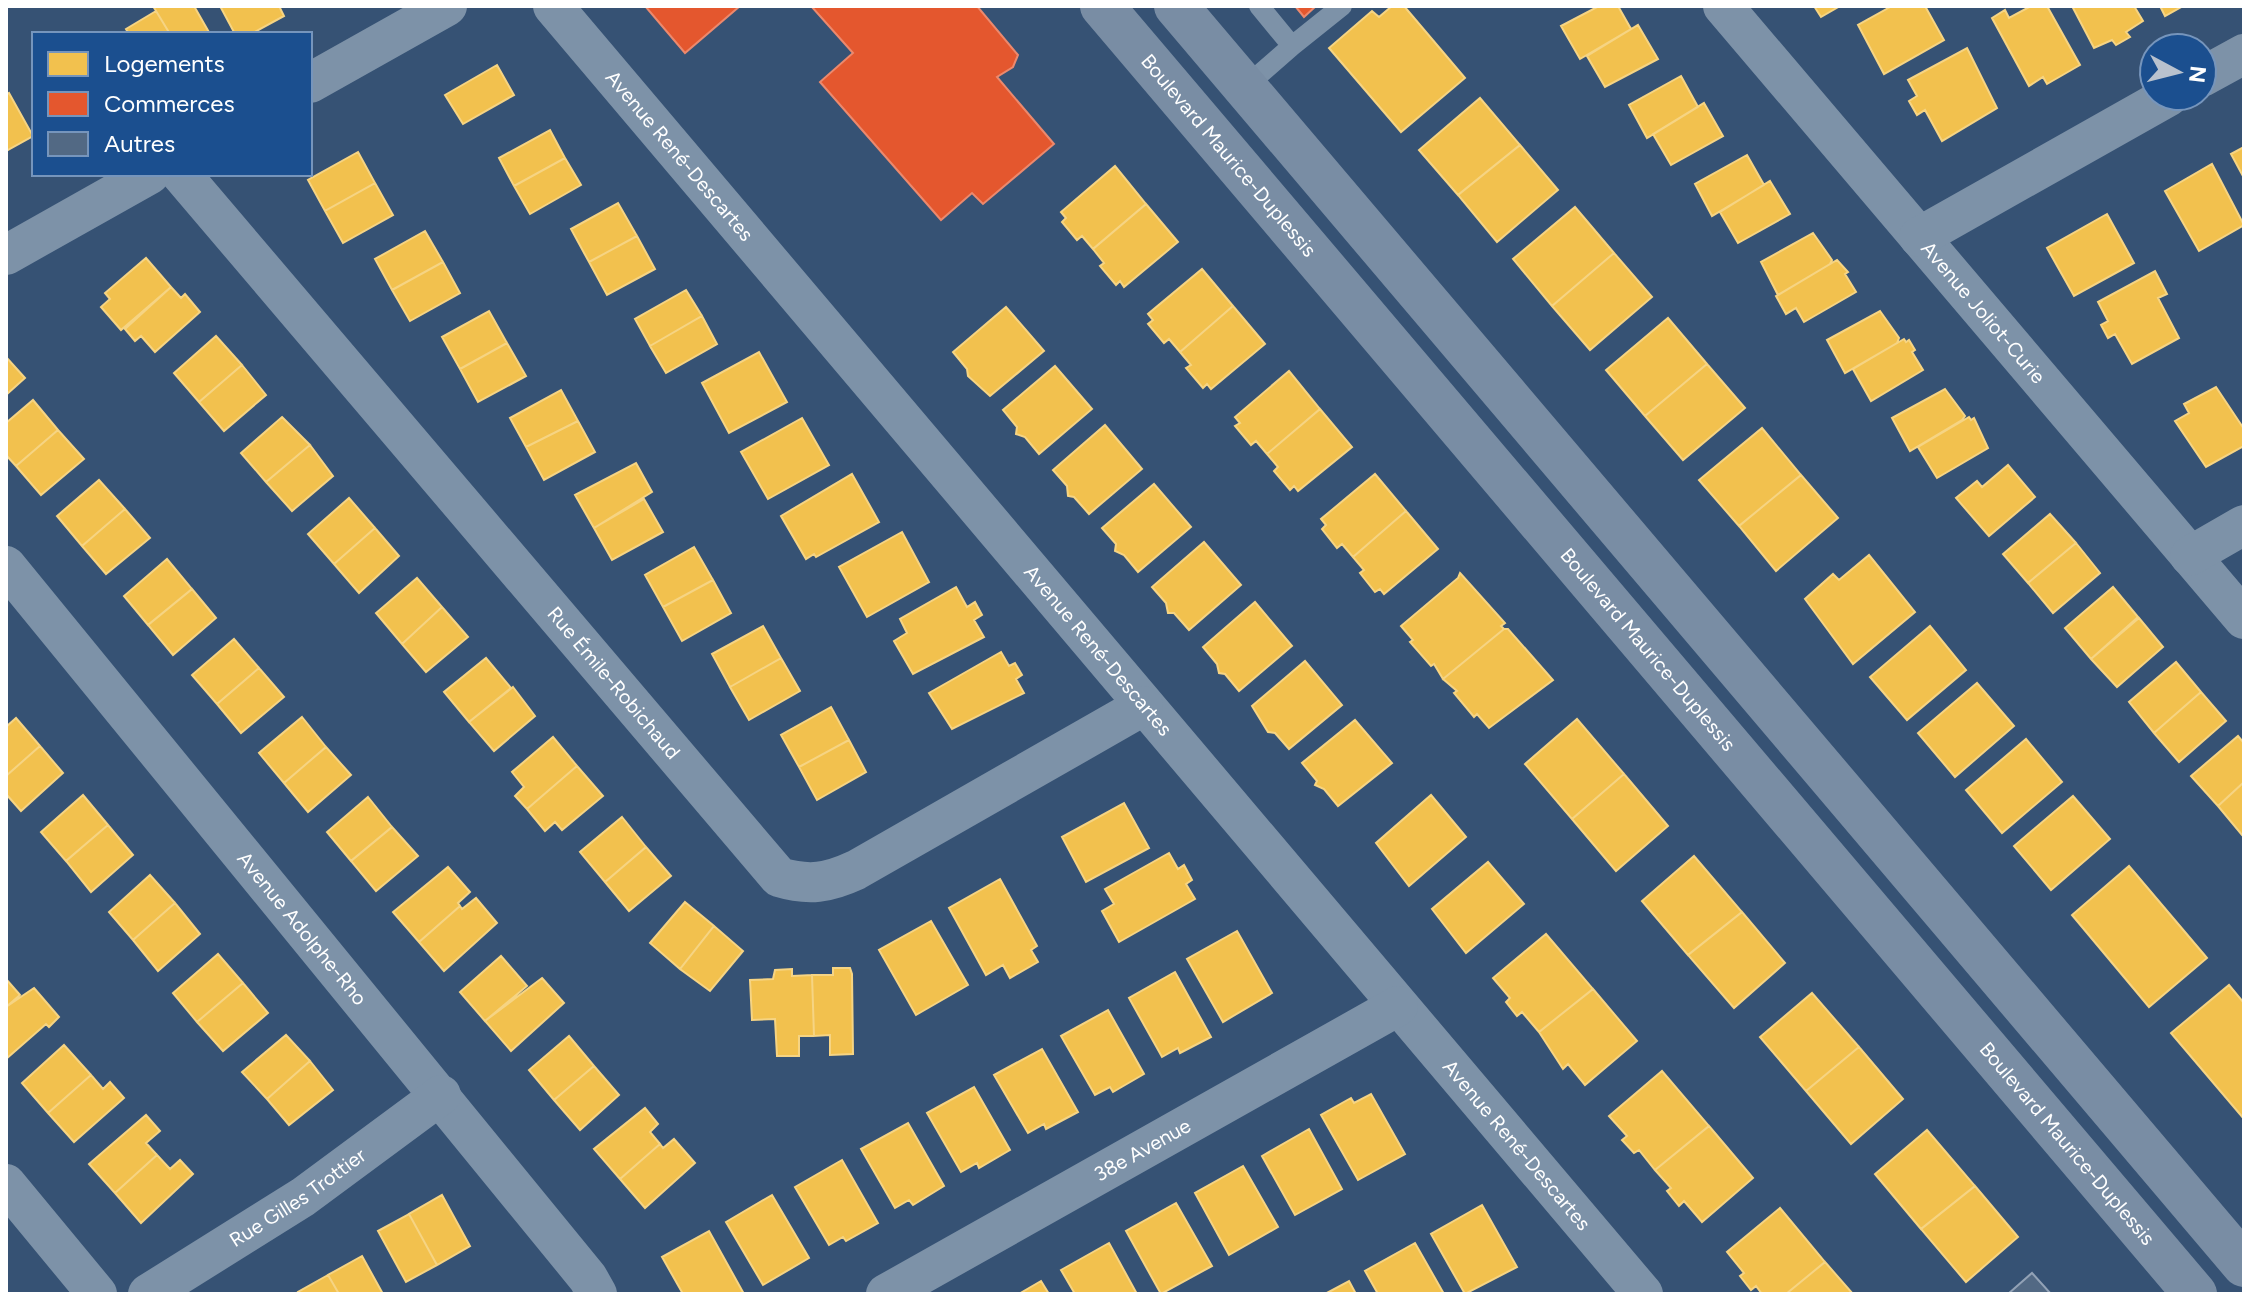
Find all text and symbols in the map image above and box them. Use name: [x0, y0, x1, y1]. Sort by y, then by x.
legend: [32, 32, 312, 176]
north arrow: [2138, 32, 2218, 112]
text: Logements: [104, 49, 225, 78]
street label: Boulevard Maurice-Duplessis: [1136, 49, 1322, 262]
text: N: [2183, 64, 2212, 84]
street label: Avenue René-Descartes: [601, 65, 759, 246]
text: Commerces: [104, 89, 235, 118]
text: Autres: [104, 129, 175, 158]
street label: Avenue Joliot-Curie: [1916, 236, 2051, 388]
street label: Boulevard Maurice-Duplessis: [1555, 543, 1741, 756]
street label: Avenue René-Descartes: [1019, 560, 1177, 741]
street label: Rue Émile-Robichaud: [542, 602, 685, 764]
street label: Avenue Adolphe-Rho: [232, 847, 372, 1010]
street label: Boulevard Maurice-Duplessis: [1975, 1037, 2160, 1250]
street label: Avenue René-Descartes: [1438, 1055, 1596, 1235]
street label: 38e Avenue: [1090, 1113, 1195, 1186]
street label: Rue Gilles Trottier: [225, 1143, 371, 1252]

